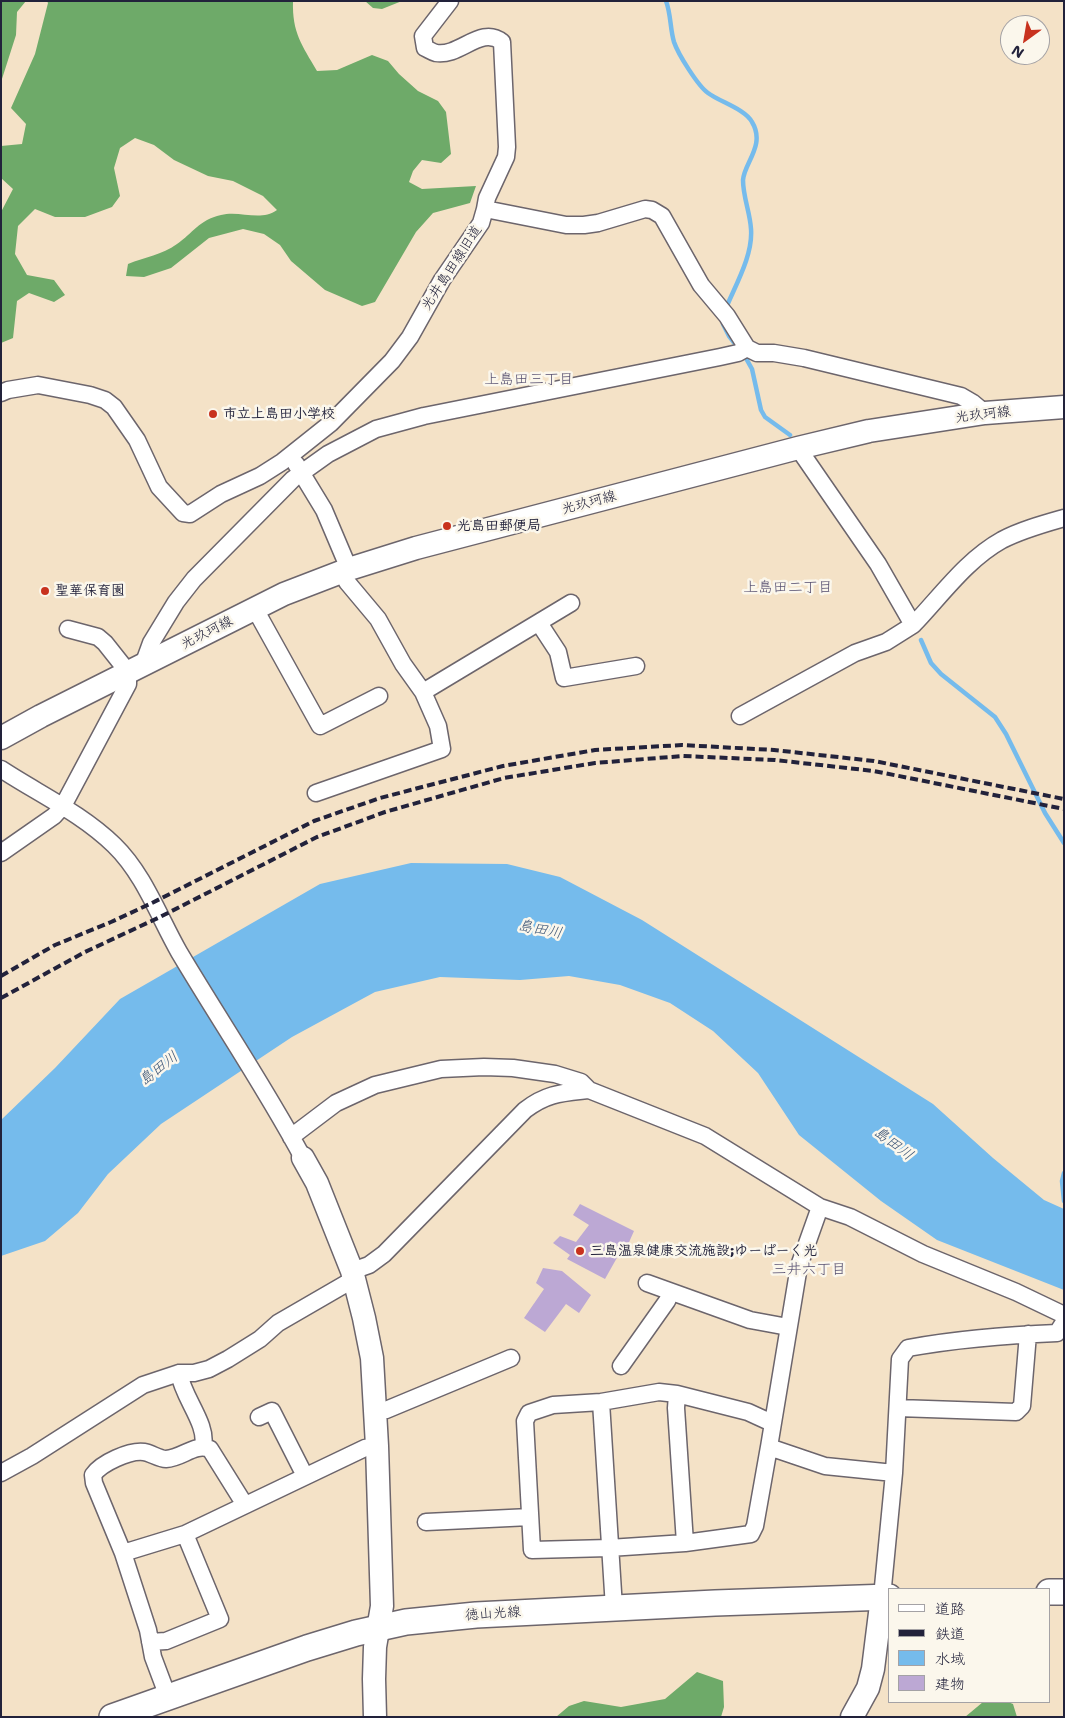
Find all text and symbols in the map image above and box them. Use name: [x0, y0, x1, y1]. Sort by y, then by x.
north arrow: [1000, 15, 1050, 65]
text: N: [1008, 41, 1027, 62]
street label: 光井島田線旧道: [418, 222, 486, 314]
district label: 上島田三丁目: [484, 371, 574, 389]
street label: 光玖珂線: [954, 403, 1012, 427]
place label: 市立上島田小学校: [223, 406, 335, 422]
marker: 市立上島田小学校: [207, 408, 219, 420]
street label: 光玖珂線: [560, 488, 618, 518]
place label: 光島田郵便局: [457, 518, 541, 534]
marker: 光島田郵便局: [441, 520, 453, 532]
district label: 上島田二丁目: [743, 579, 833, 597]
place label: 聖華保育園: [55, 583, 125, 599]
marker: 聖華保育園: [39, 585, 51, 597]
street label: 光玖珂線: [178, 613, 236, 653]
water label: 島田川: [516, 917, 564, 943]
water label: 島田川: [136, 1048, 182, 1090]
water label: 島田川: [870, 1123, 916, 1165]
place label: 三島温泉健康交流施設;ゆーぱーく光: [590, 1243, 817, 1259]
marker: 三島温泉健康交流施設;ゆーぱーく光: [574, 1245, 586, 1257]
district label: 三井六丁目: [772, 1261, 846, 1279]
legend: [888, 1588, 1050, 1703]
text: 道路: [935, 1599, 965, 1619]
street label: 徳山光線: [464, 1604, 522, 1624]
text: 鉄道: [935, 1624, 965, 1644]
text: 水域: [935, 1649, 965, 1669]
text: 建物: [935, 1674, 965, 1694]

